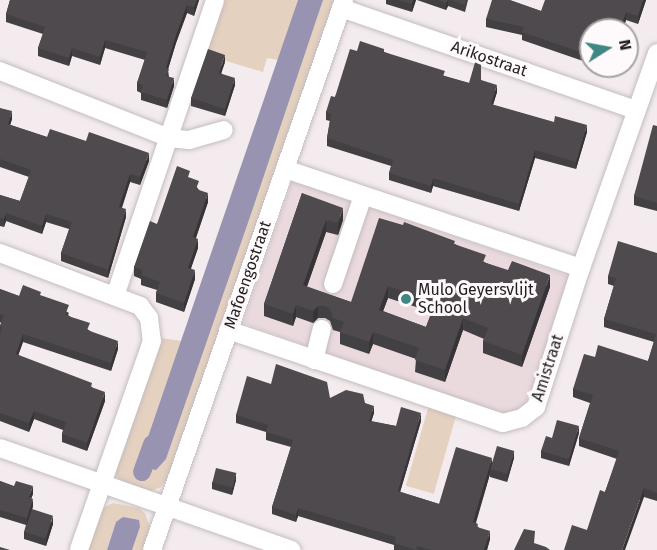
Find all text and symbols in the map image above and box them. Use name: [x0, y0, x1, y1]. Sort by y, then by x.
north arrow: [579, 18, 639, 78]
street label: Arikostraat: [448, 37, 530, 81]
text: N: [615, 38, 636, 52]
street label: Mafoengostraat: [221, 218, 275, 332]
place label: Mulo Geyersvlijt School: [418, 280, 534, 318]
marker: Mulo Geyersvlijt School: [399, 292, 413, 306]
street label: Amistraat: [528, 332, 568, 404]

